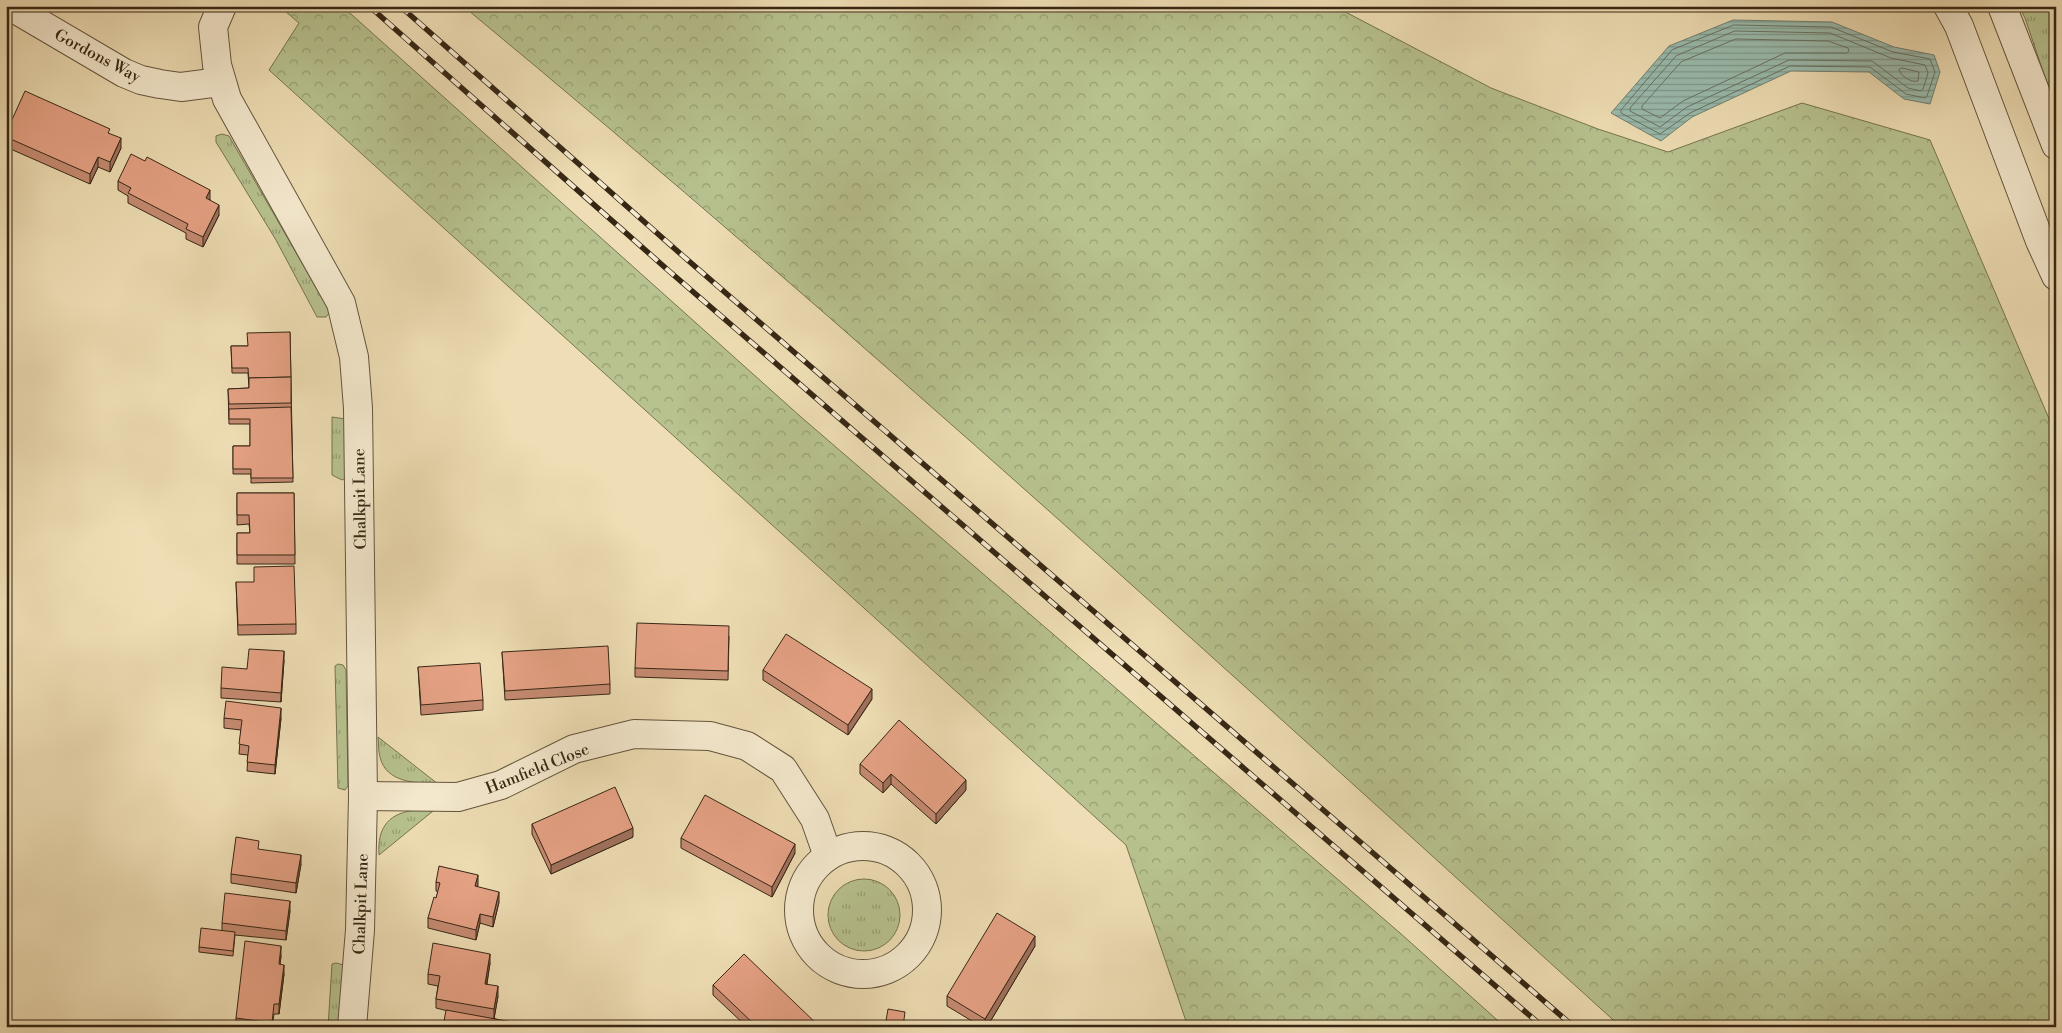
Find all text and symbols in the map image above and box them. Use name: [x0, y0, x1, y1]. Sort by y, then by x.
street label: Gordons Way: [51, 25, 144, 87]
street label: Chalkpit Lane: [349, 448, 371, 550]
street label: Hamfield Close: [483, 739, 592, 799]
street label: Chalkpit Lane: [349, 853, 373, 955]

